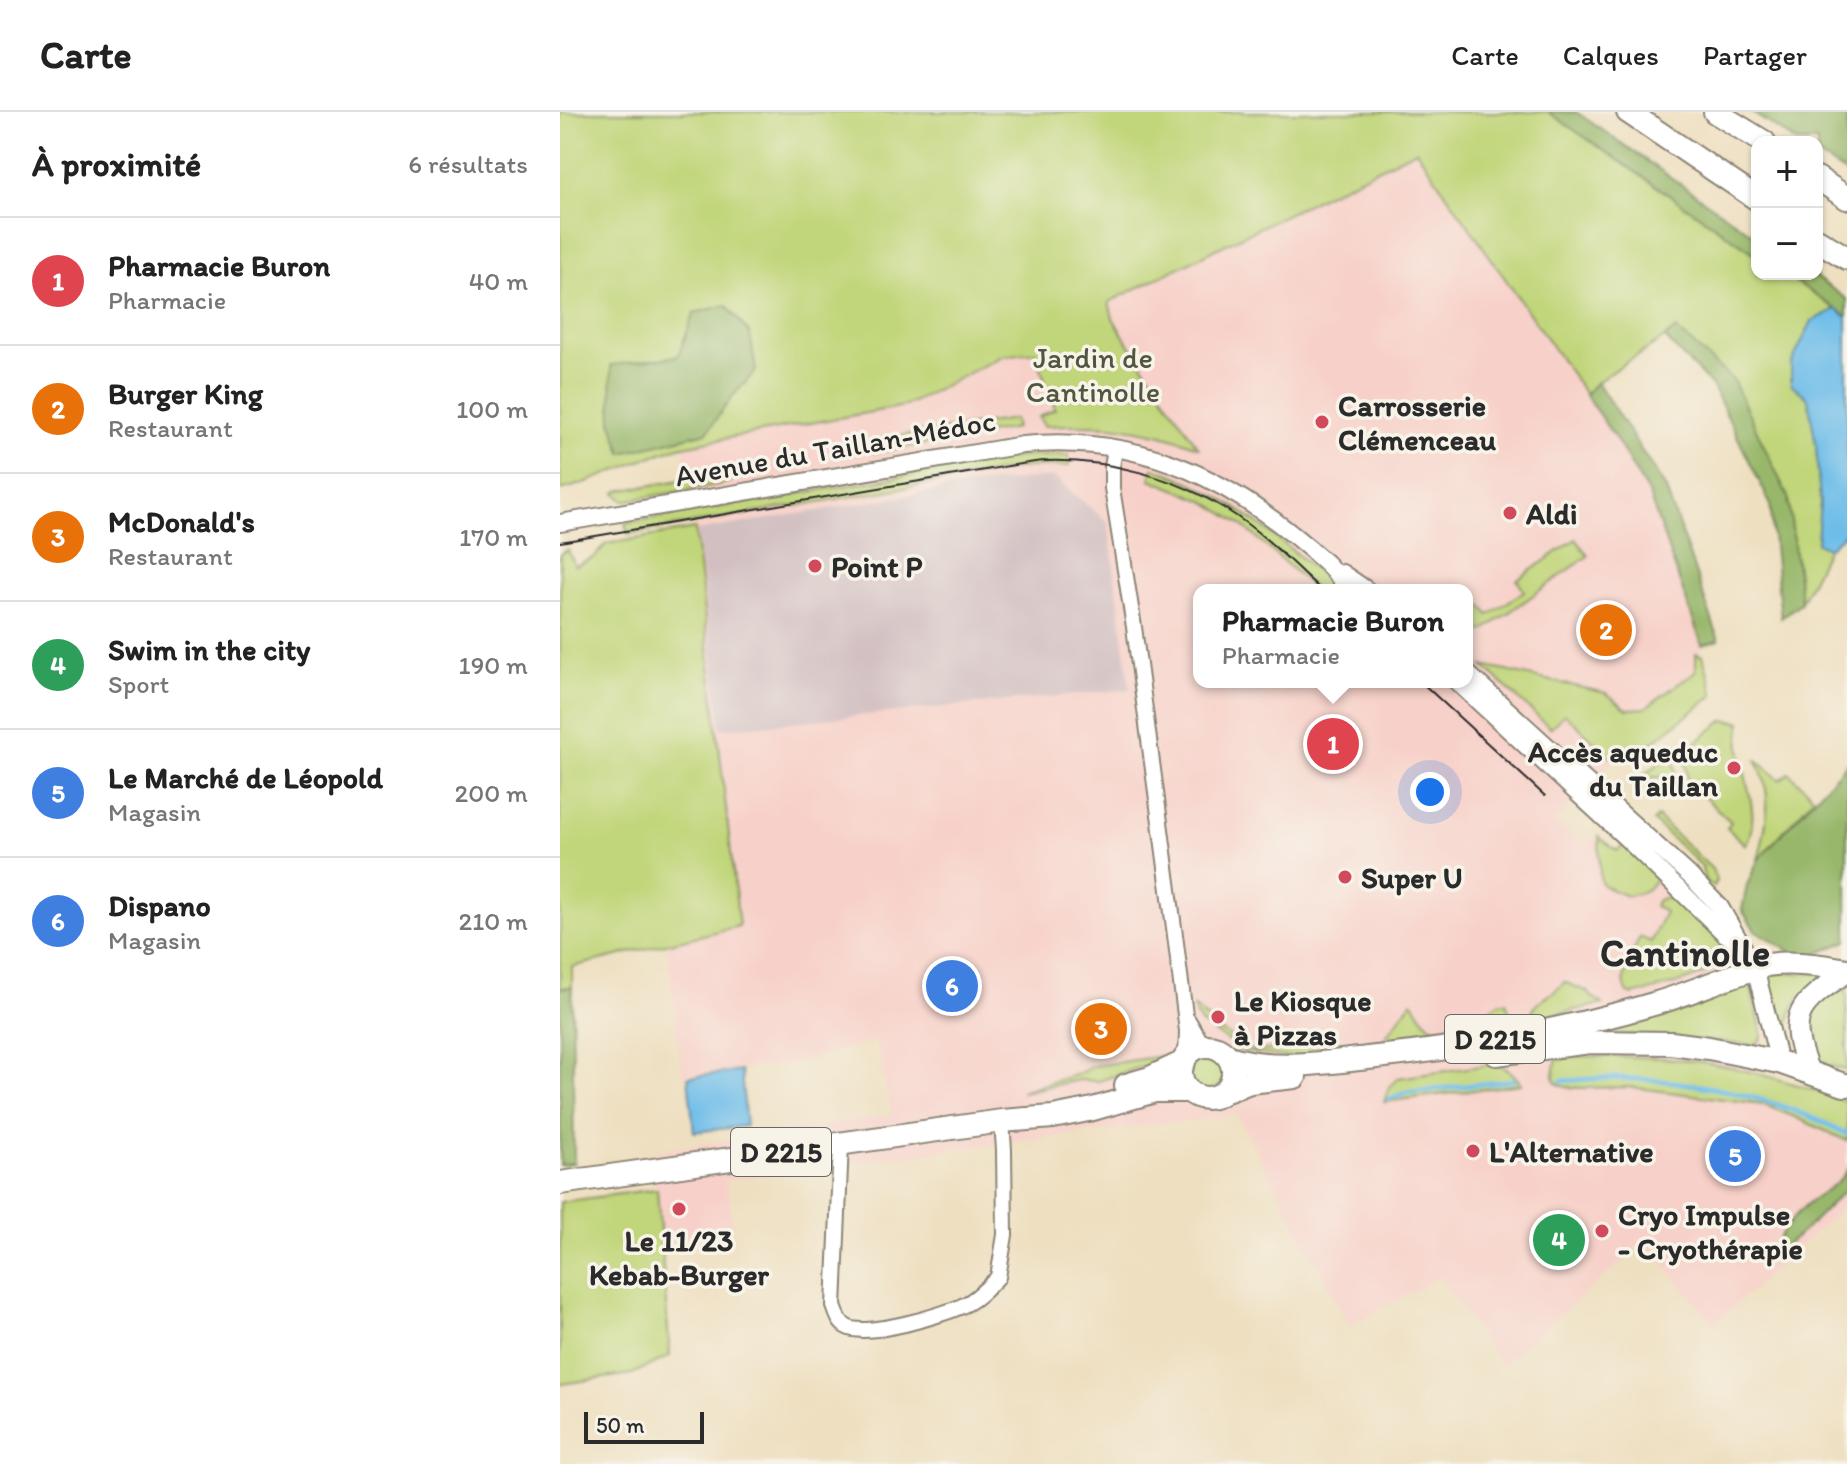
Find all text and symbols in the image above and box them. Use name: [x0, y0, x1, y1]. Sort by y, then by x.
text: Carte: [40, 32, 132, 78]
text: Carte: [1451, 38, 1519, 72]
text: Calques: [1563, 38, 1659, 72]
text: Partager: [1703, 38, 1807, 72]
map controls: [1751, 136, 1823, 280]
button: +: [1751, 136, 1823, 208]
text: À proximité: [32, 144, 201, 185]
text: 6 résultats: [408, 148, 528, 180]
button: −: [1751, 208, 1823, 280]
text: Pharmacie Buron: [108, 247, 330, 284]
text: 1: [52, 265, 64, 297]
text: 40 m: [469, 265, 528, 297]
text: Pharmacie: [108, 284, 226, 316]
park label: Jardin de Cantinolle: [1026, 339, 1160, 410]
text: Burger King: [108, 375, 263, 412]
place label: Carrosserie Clémenceau: [1338, 387, 1496, 458]
text: 2: [51, 393, 65, 425]
text: 100 m: [456, 393, 528, 425]
street label: Avenue du Taillan-Médoc: [672, 402, 998, 494]
text: Restaurant: [108, 412, 233, 444]
marker: Carrosserie Clémenceau: [1313, 413, 1331, 431]
place label: Aldi: [1525, 495, 1577, 532]
text: McDonald's: [108, 503, 255, 540]
marker: Aldi: [1501, 504, 1519, 522]
text: 3: [51, 521, 65, 553]
text: 170 m: [459, 521, 528, 553]
text: Restaurant: [108, 540, 233, 572]
place label: Point P: [831, 548, 922, 585]
marker: Point P: [806, 557, 824, 575]
popup: [1193, 584, 1473, 688]
pin: 2: [1580, 600, 1632, 660]
text: Pharmacie Buron: [1222, 602, 1444, 639]
text: Swim in the city: [108, 631, 310, 668]
text: Pharmacie: [1222, 639, 1340, 671]
text: 4: [50, 649, 66, 681]
text: 190 m: [459, 649, 528, 681]
text: Sport: [108, 668, 169, 700]
pin: 1: [1307, 714, 1359, 774]
place label: Accès aqueduc du Taillan: [1527, 733, 1718, 804]
text: Le Marché de Léopold: [108, 759, 383, 796]
marker: Accès aqueduc du Taillan: [1725, 759, 1743, 777]
your location: [1410, 772, 1450, 812]
text: 5: [51, 777, 65, 809]
text: 200 m: [455, 777, 528, 809]
text: Magasin: [108, 796, 201, 828]
place label: Super U: [1361, 859, 1463, 896]
marker: Super U: [1336, 868, 1354, 886]
text: Dispano: [108, 887, 211, 924]
text: 6: [51, 905, 65, 937]
text: 210 m: [459, 905, 528, 937]
text: Magasin: [108, 924, 201, 956]
district label: Cantinolle: [1600, 930, 1770, 976]
pin: 6: [926, 956, 978, 1016]
place label: Le Kiosque à Pizzas: [1234, 982, 1371, 1053]
pin: 3: [1075, 999, 1127, 1059]
marker: Le Kiosque à Pizzas: [1209, 1008, 1227, 1026]
road number: D 2215: [1445, 1015, 1545, 1063]
pin: 5: [1709, 1126, 1761, 1186]
road number: D 2215: [731, 1128, 831, 1176]
place label: L'Alternative: [1489, 1133, 1654, 1170]
marker: L'Alternative: [1464, 1142, 1482, 1160]
place label: Cryo Impulse - Cryothérapie: [1618, 1196, 1803, 1267]
marker: Le 11/23 Kebab-Burger: [670, 1200, 688, 1218]
pin: 4: [1533, 1210, 1585, 1270]
place label: Le 11/23 Kebab-Burger: [589, 1222, 770, 1293]
marker: Cryo Impulse - Cryothérapie: [1593, 1222, 1611, 1240]
scale bar: [584, 1408, 704, 1444]
text: 50 m: [596, 1412, 645, 1439]

